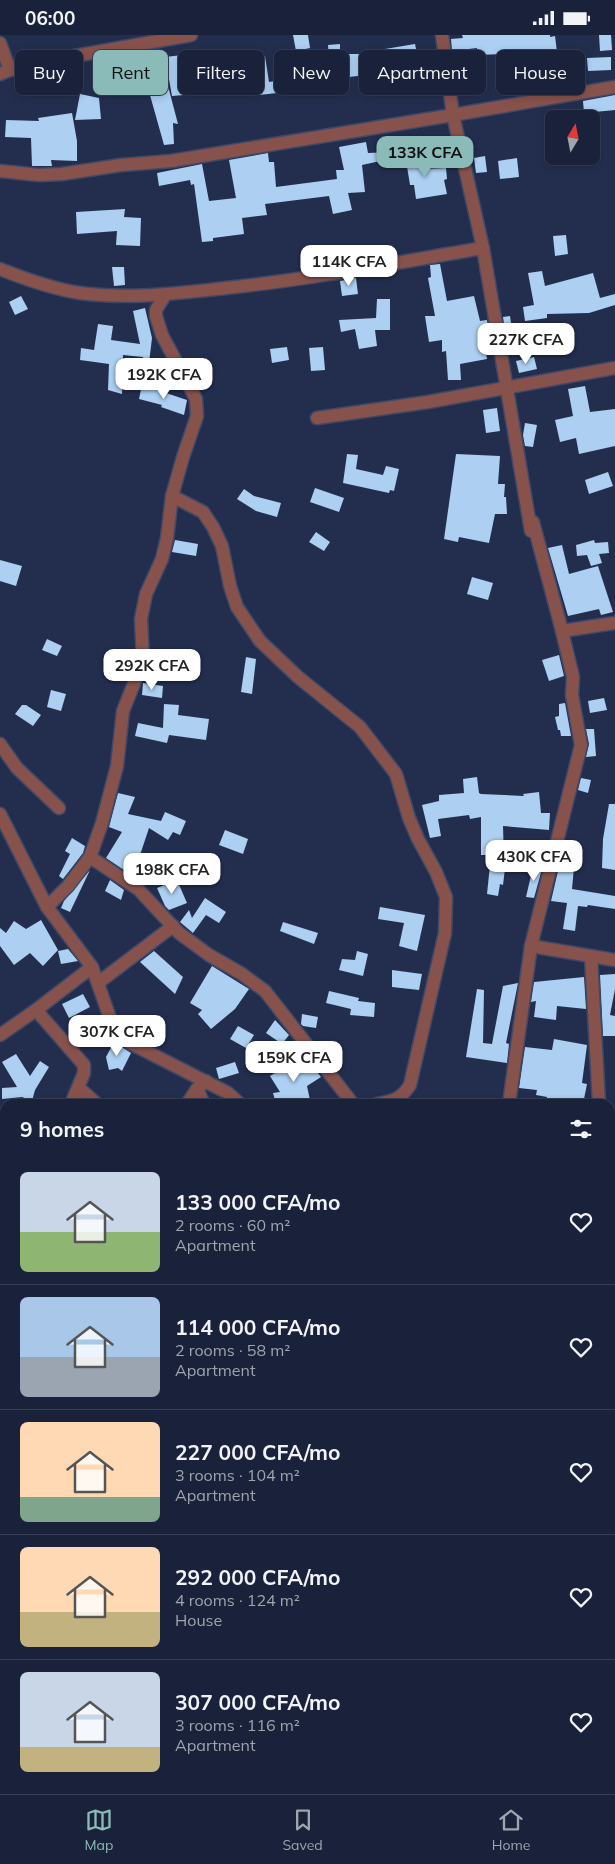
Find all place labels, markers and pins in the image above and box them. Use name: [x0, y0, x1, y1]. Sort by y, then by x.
pin: 133K CFA: [373, 135, 477, 178]
pin: 114K CFA: [297, 245, 401, 287]
pin: 227K CFA: [474, 323, 578, 365]
pin: 192K CFA: [112, 357, 216, 400]
pin: 292K CFA: [100, 649, 204, 691]
pin: 430K CFA: [482, 839, 586, 882]
pin: 198K CFA: [120, 853, 224, 895]
pin: 307K CFA: [65, 1015, 169, 1057]
pin: 159K CFA: [242, 1041, 346, 1083]

